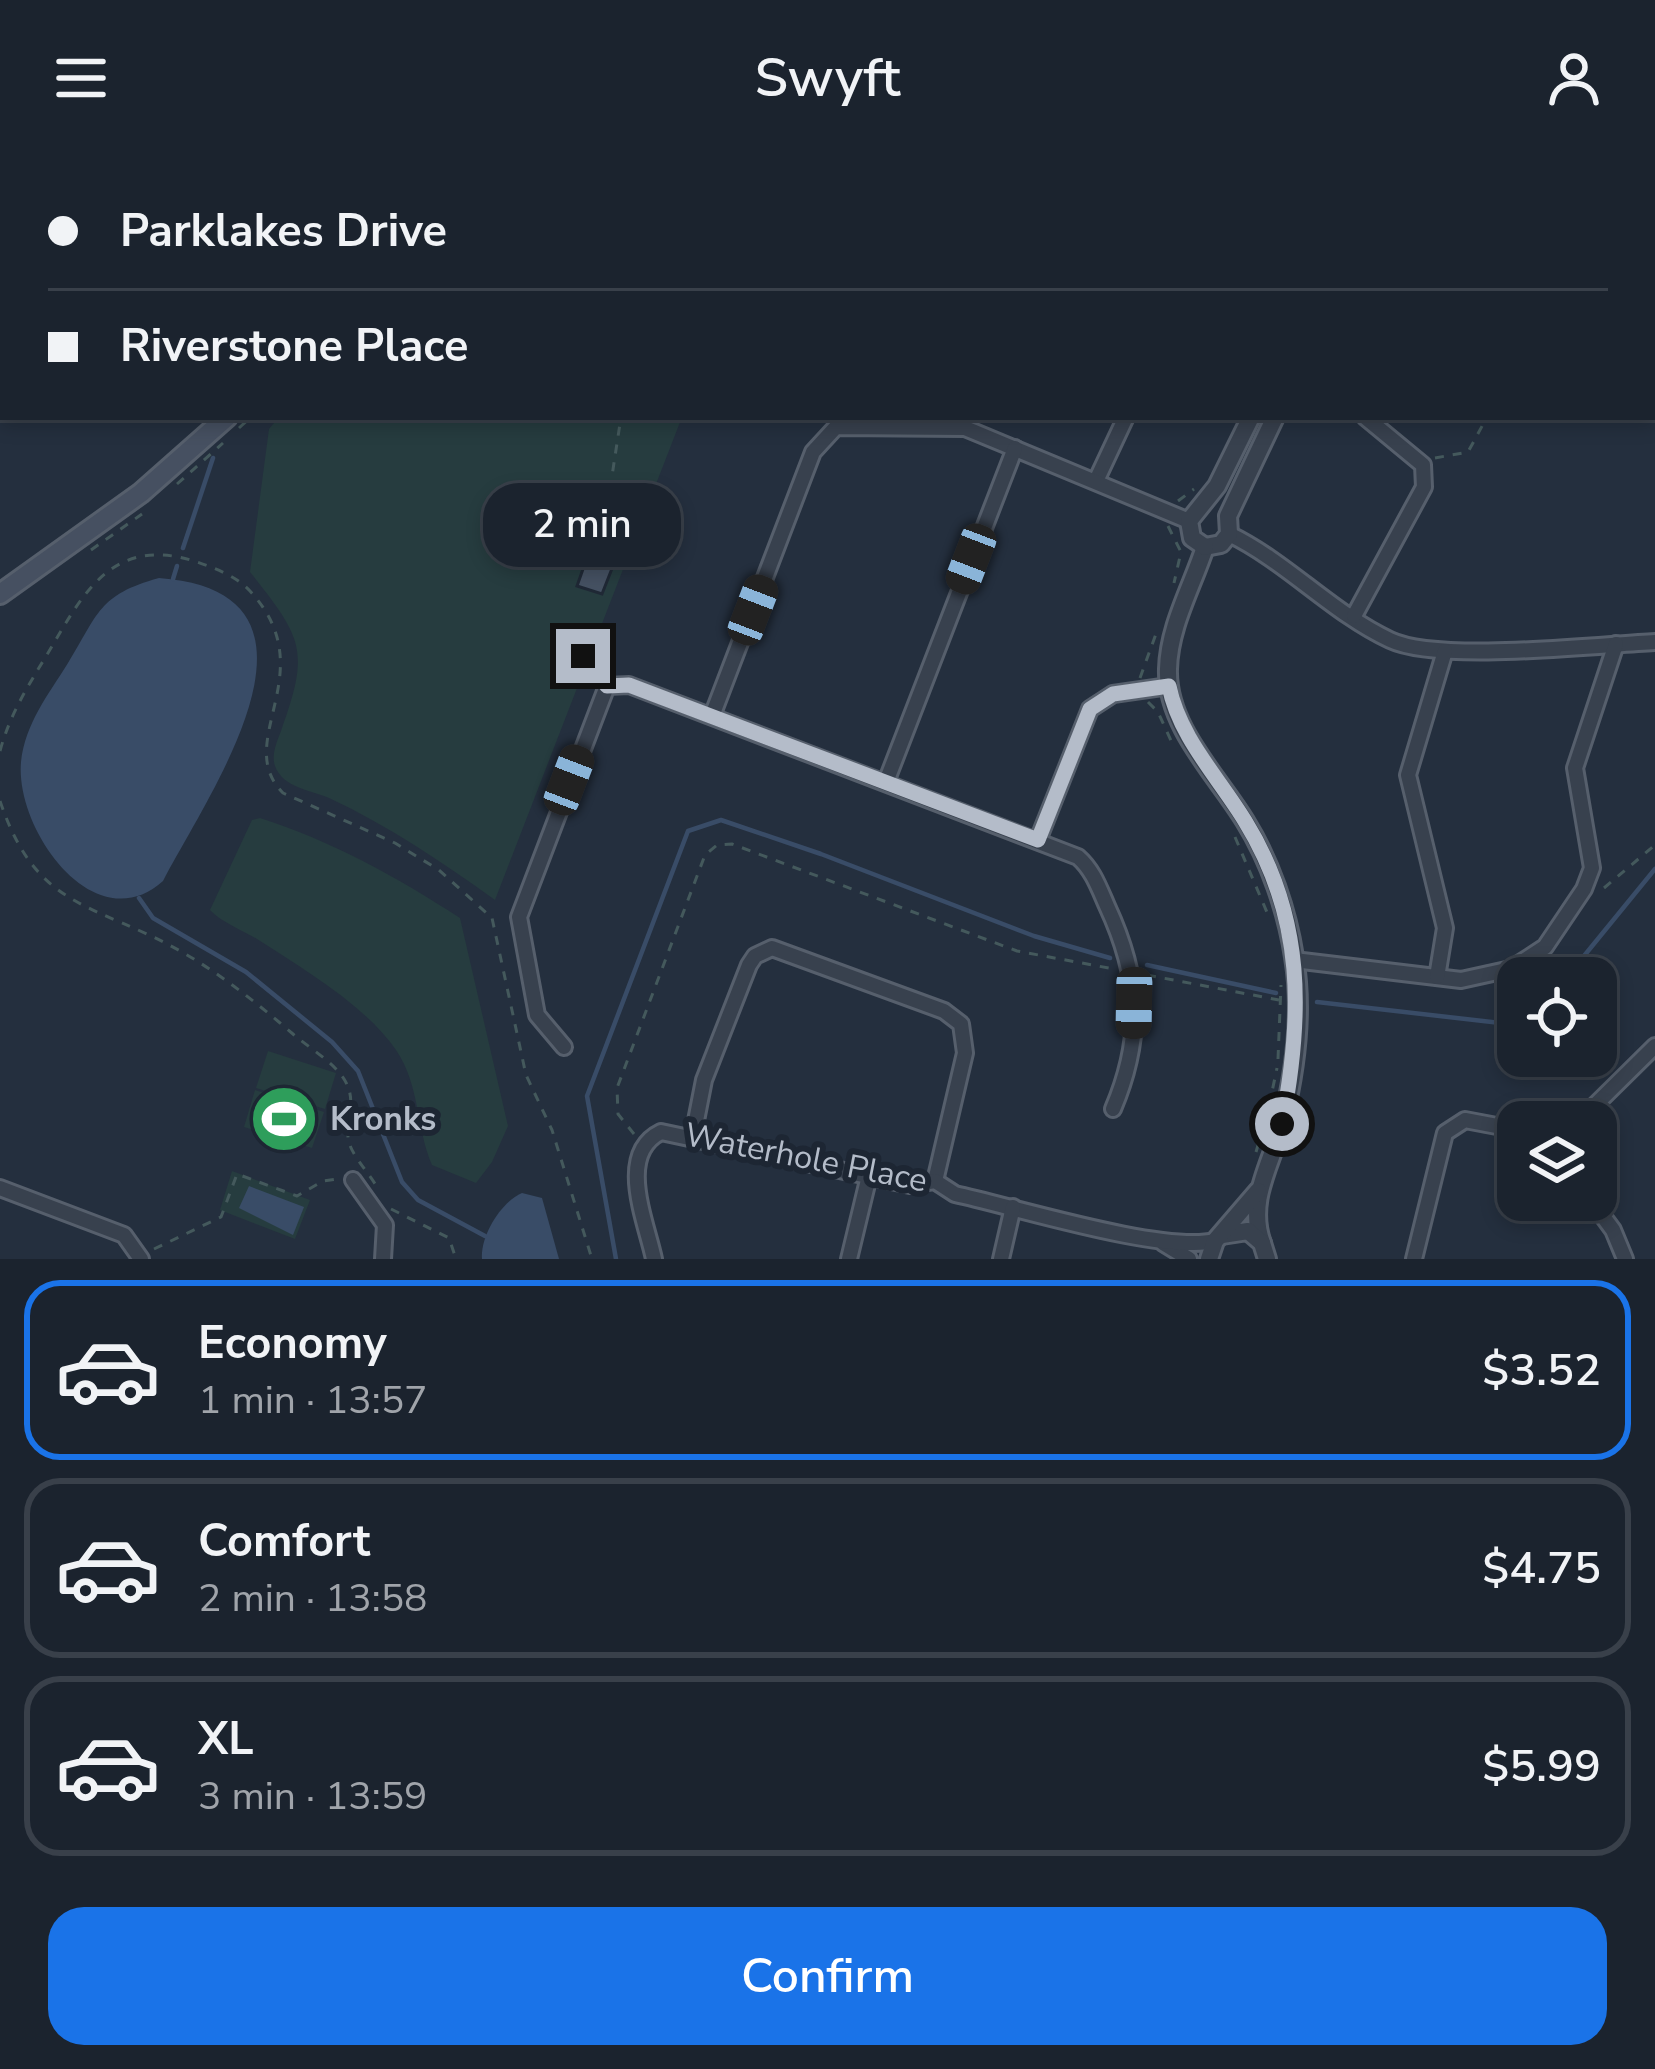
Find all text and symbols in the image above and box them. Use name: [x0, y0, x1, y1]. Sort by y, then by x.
text: Swyft: [755, 41, 900, 115]
icon: menu: [48, 45, 114, 111]
icon: person: [1541, 45, 1607, 111]
text: Parklakes Drive: [120, 201, 447, 262]
text: Riverstone Place: [120, 316, 468, 377]
callout: 2 min: [484, 482, 682, 566]
text: 2 min: [532, 498, 632, 551]
car: [941, 519, 1001, 599]
car: [723, 570, 783, 650]
route end: [556, 629, 610, 683]
car: [539, 740, 599, 820]
map controls: [1497, 957, 1617, 1221]
button: locate: [1497, 957, 1617, 1077]
car: [1115, 967, 1153, 1039]
sports icon: Kronks: [249, 1084, 319, 1154]
place label: Kronks: [330, 1097, 436, 1142]
route start: [1255, 1097, 1309, 1151]
button: layers: [1497, 1101, 1617, 1221]
street label: Waterhole Place: [681, 1112, 931, 1204]
text: Economy: [198, 1313, 387, 1374]
icon: car: [54, 1316, 162, 1424]
text: $3.52: [1482, 1340, 1601, 1401]
text: 1 min · 13:57: [198, 1374, 427, 1427]
text: Comfort: [198, 1511, 370, 1572]
icon: car: [54, 1514, 162, 1622]
text: $4.75: [1482, 1538, 1601, 1599]
text: 2 min · 13:58: [198, 1572, 427, 1625]
text: XL: [198, 1709, 254, 1770]
icon: car: [54, 1712, 162, 1820]
text: $5.99: [1482, 1736, 1601, 1797]
text: 3 min · 13:59: [198, 1770, 427, 1823]
button: Confirm: [48, 1907, 1607, 2045]

